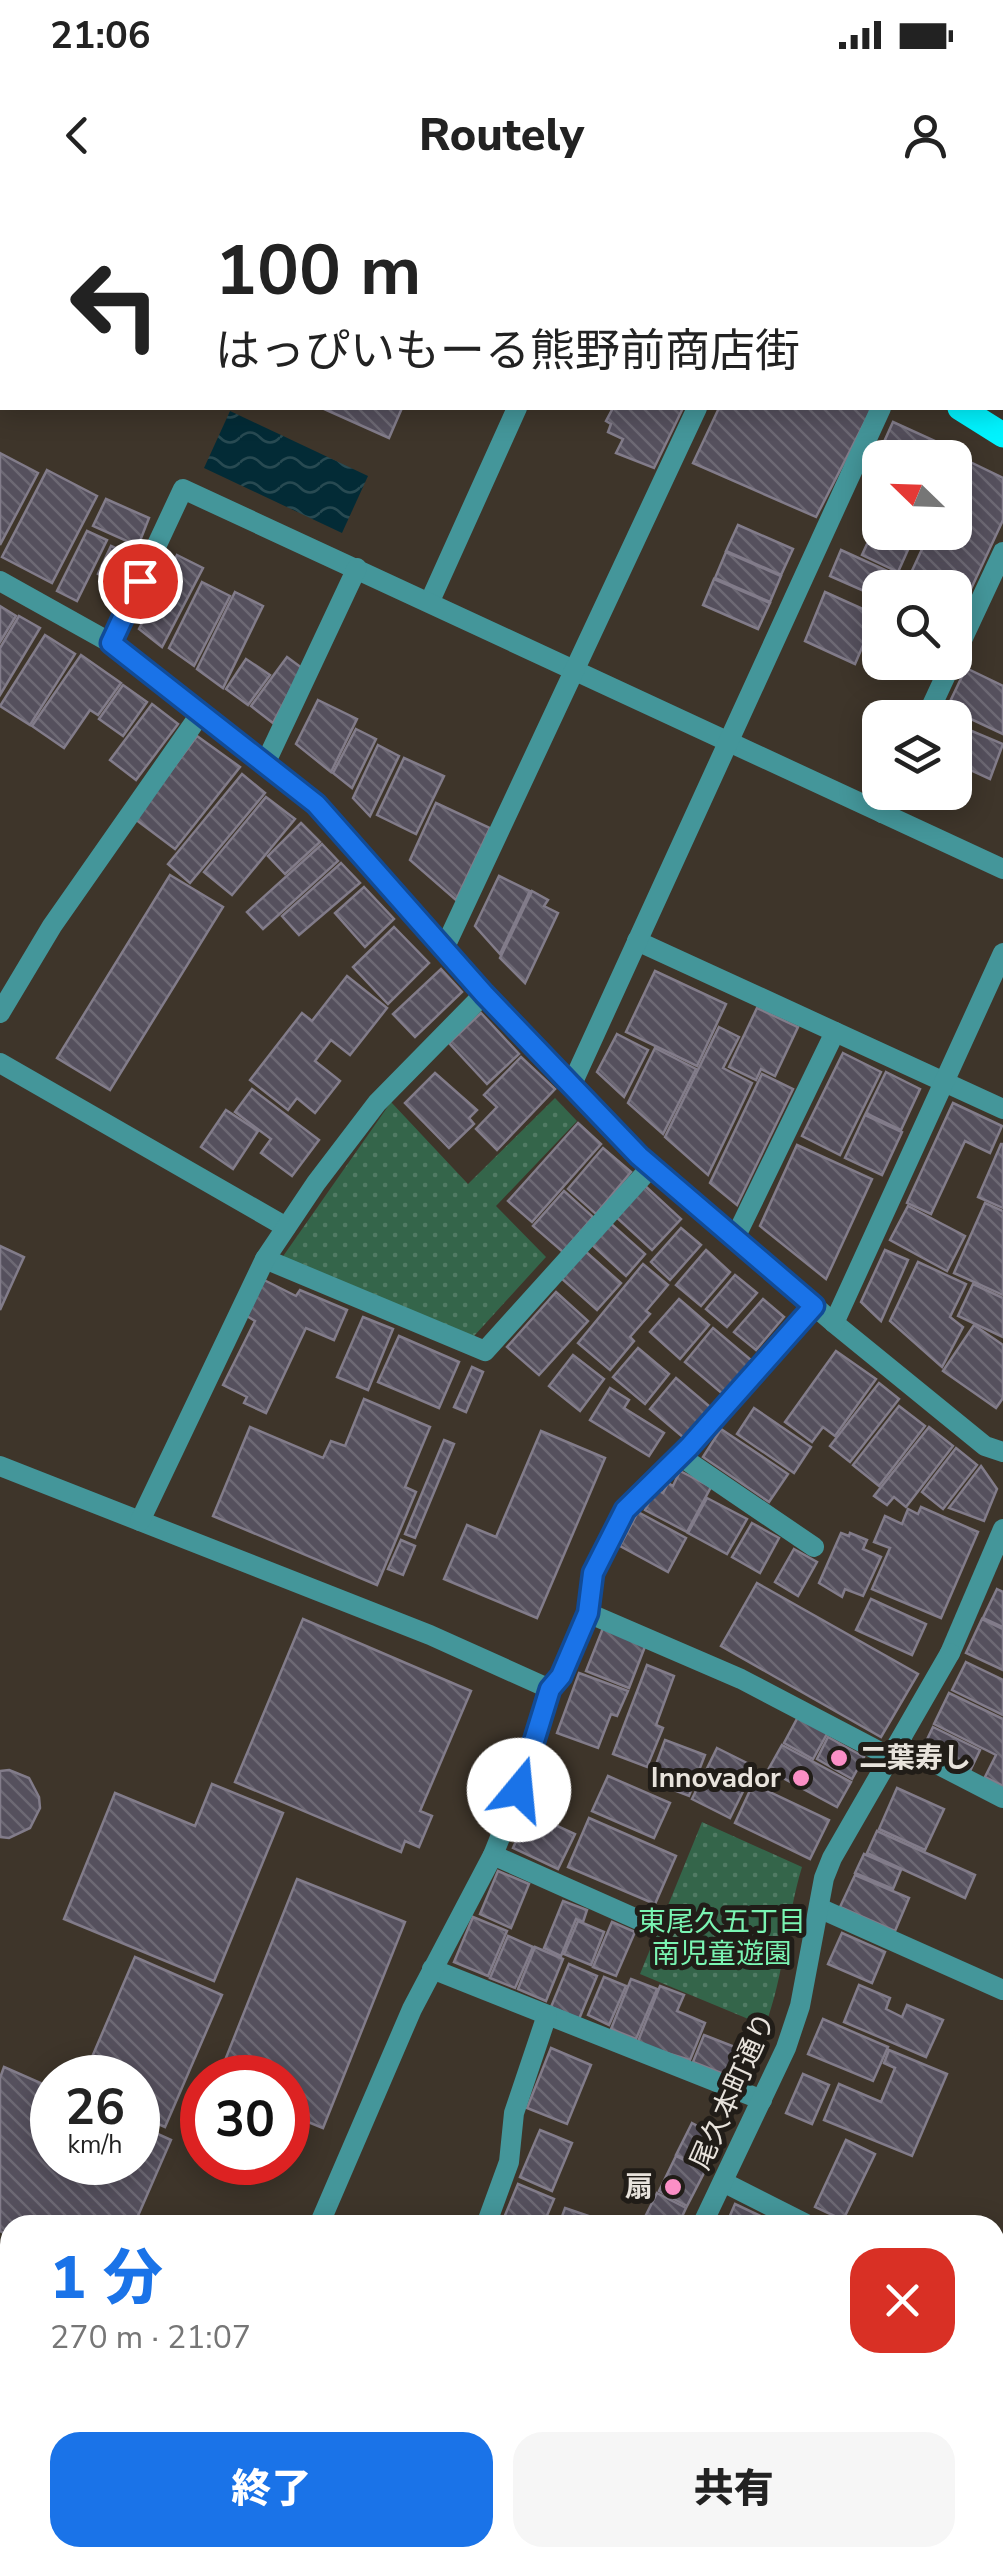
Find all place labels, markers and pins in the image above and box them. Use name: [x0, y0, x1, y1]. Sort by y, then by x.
pin: [98, 539, 183, 624]
place label: 二葉寿し: [859, 1739, 971, 1777]
marker: 二葉寿し: [828, 1747, 850, 1769]
place label: Innovador: [651, 1759, 781, 1797]
marker: Innovador: [790, 1767, 812, 1789]
place label: 扇: [625, 2168, 653, 2206]
marker: 扇: [662, 2176, 684, 2198]

